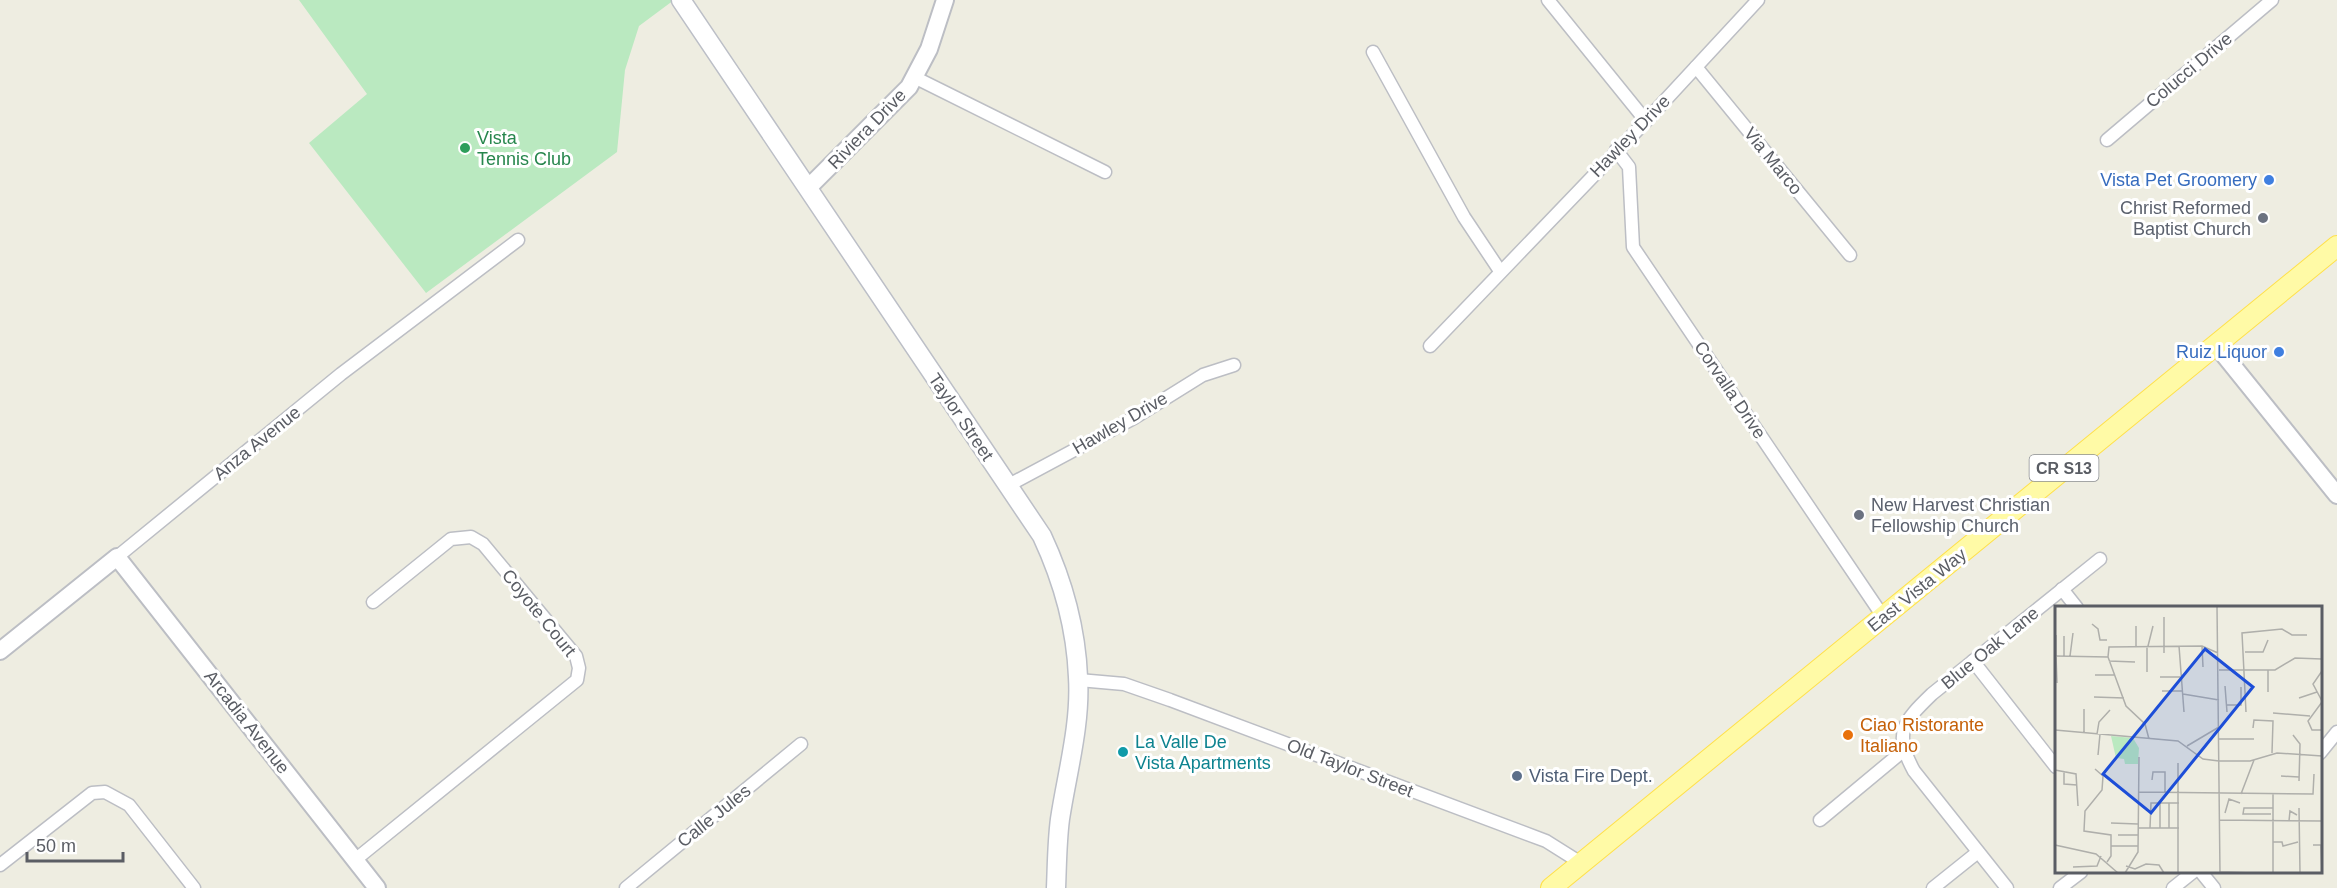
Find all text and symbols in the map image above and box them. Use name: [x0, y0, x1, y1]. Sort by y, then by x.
street label: Colucci Drive: [2142, 28, 2236, 112]
street label: Riviera Drive: [824, 85, 910, 173]
street label: Hawley Drive: [1586, 91, 1674, 181]
street label: Via Marco: [1740, 123, 1806, 199]
place label: Vista Tennis Club: [477, 128, 571, 169]
marker: Vista Tennis Club: [458, 141, 472, 155]
place label: Vista Pet Groomery: [2100, 170, 2257, 190]
marker: Vista Pet Groomery: [2262, 173, 2276, 187]
place label: Christ Reformed Baptist Church: [2120, 198, 2251, 239]
marker: Christ Reformed Baptist Church: [2256, 211, 2270, 225]
street label: Corvalla Drive: [1690, 338, 1770, 442]
place label: Ruiz Liquor: [2176, 342, 2267, 362]
marker: Ruiz Liquor: [2272, 345, 2286, 359]
street label: Taylor Street: [924, 370, 998, 464]
street label: Hawley Drive: [1069, 388, 1171, 458]
street label: Anza Avenue: [210, 402, 304, 484]
road number: CR S13: [2030, 455, 2098, 481]
place label: New Harvest Christian Fellowship Church: [1871, 495, 2050, 536]
marker: New Harvest Christian Fellowship Church: [1852, 508, 1866, 522]
street label: East Vista Way: [1864, 544, 1970, 636]
street label: Coyote Court: [498, 565, 580, 661]
street label: Blue Oak Lane: [1937, 603, 2043, 693]
inset map: [2055, 606, 2322, 873]
street label: Arcadia Avenue: [200, 666, 294, 778]
place label: Ciao Ristorante Italiano: [1860, 715, 1984, 756]
marker: Ciao Ristorante Italiano: [1841, 728, 1855, 742]
place label: La Valle De Vista Apartments: [1135, 732, 1271, 773]
street label: Old Taylor Street: [1284, 735, 1416, 801]
marker: La Valle De Vista Apartments: [1116, 745, 1130, 759]
place label: Vista Fire Dept.: [1529, 766, 1653, 786]
marker: Vista Fire Dept.: [1510, 769, 1524, 783]
street label: Calle Jules: [673, 781, 755, 851]
scale bar: [27, 825, 123, 863]
text: 50 m: [36, 836, 76, 856]

